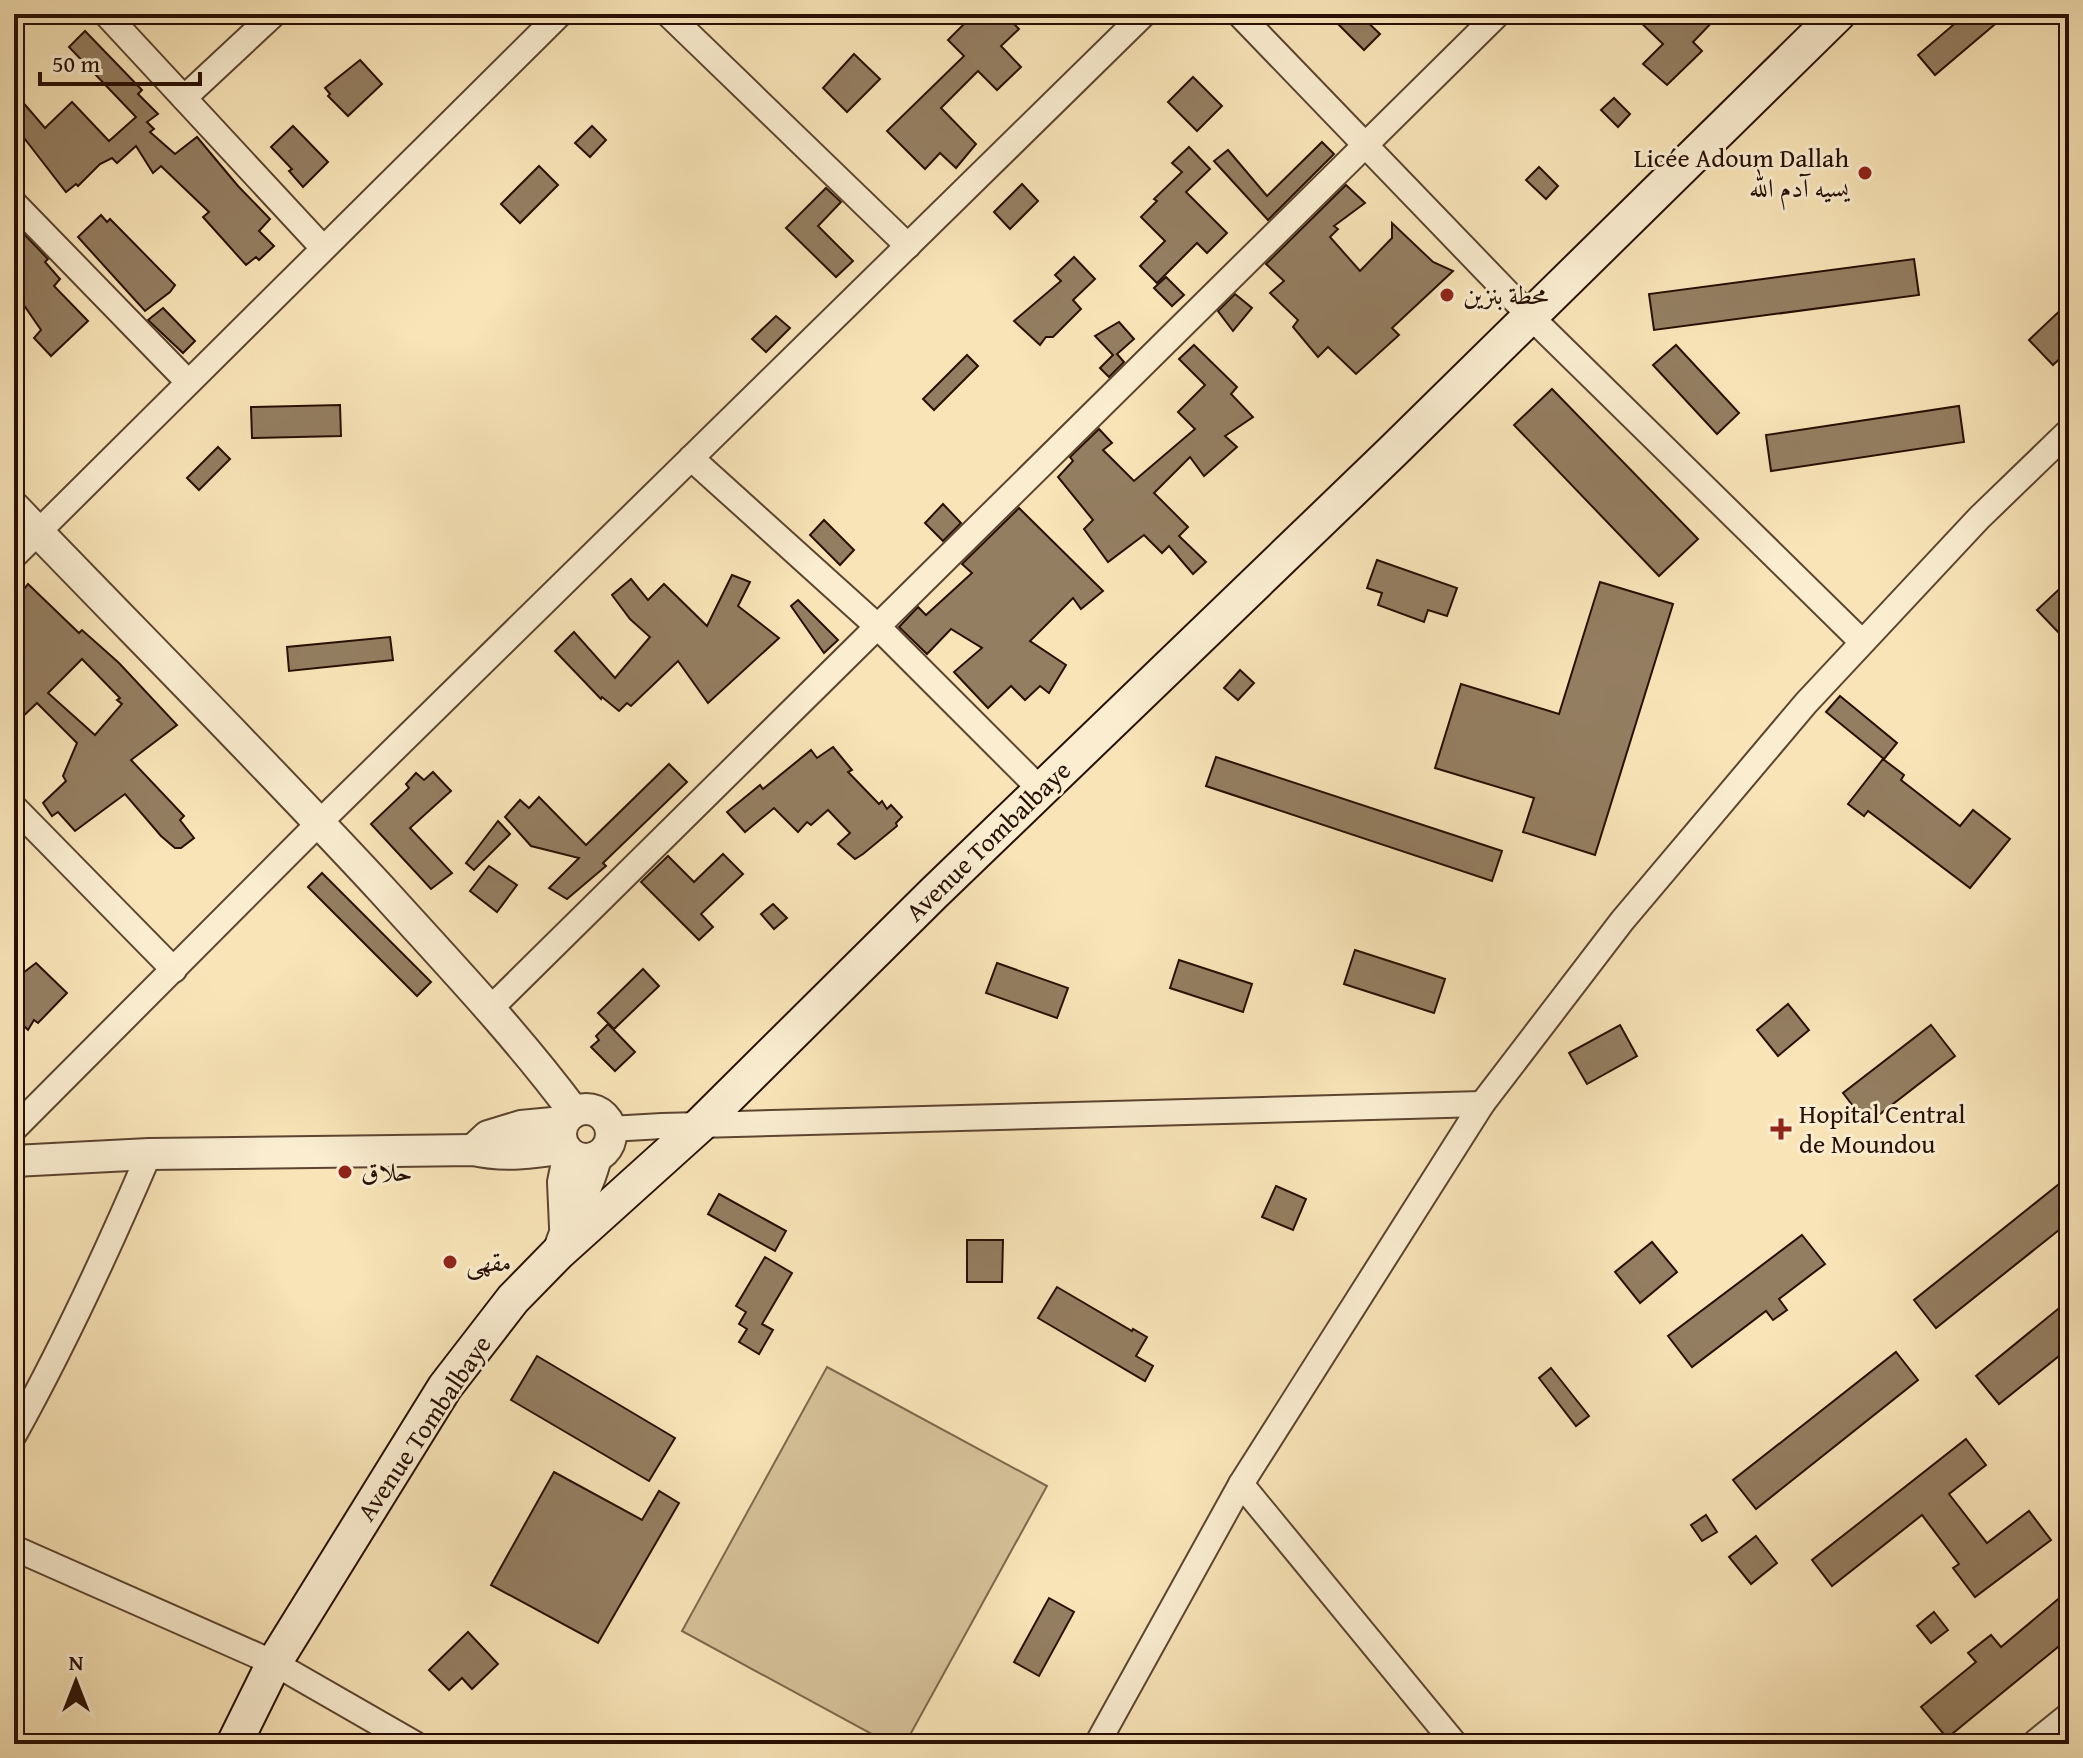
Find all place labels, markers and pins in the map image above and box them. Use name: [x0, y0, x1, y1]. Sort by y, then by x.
place label: Licée Adoum Dallah يسيه آدم الله: [1634, 138, 1850, 211]
marker: Licée Adoum Dallah يسيه آدم الله: [1856, 164, 1874, 182]
place label: محطة بنزين: [1463, 275, 1549, 314]
marker: محطة بنزين: [1438, 286, 1456, 304]
place label: Hopital Central de Moundou: [1799, 1094, 1966, 1163]
marker: Hopital Central de Moundou: [1770, 1118, 1792, 1140]
place label: حلاق: [361, 1152, 413, 1191]
marker: حلاق: [336, 1163, 354, 1181]
place label: مقهى: [466, 1242, 511, 1281]
marker: مقهى: [441, 1253, 459, 1271]

